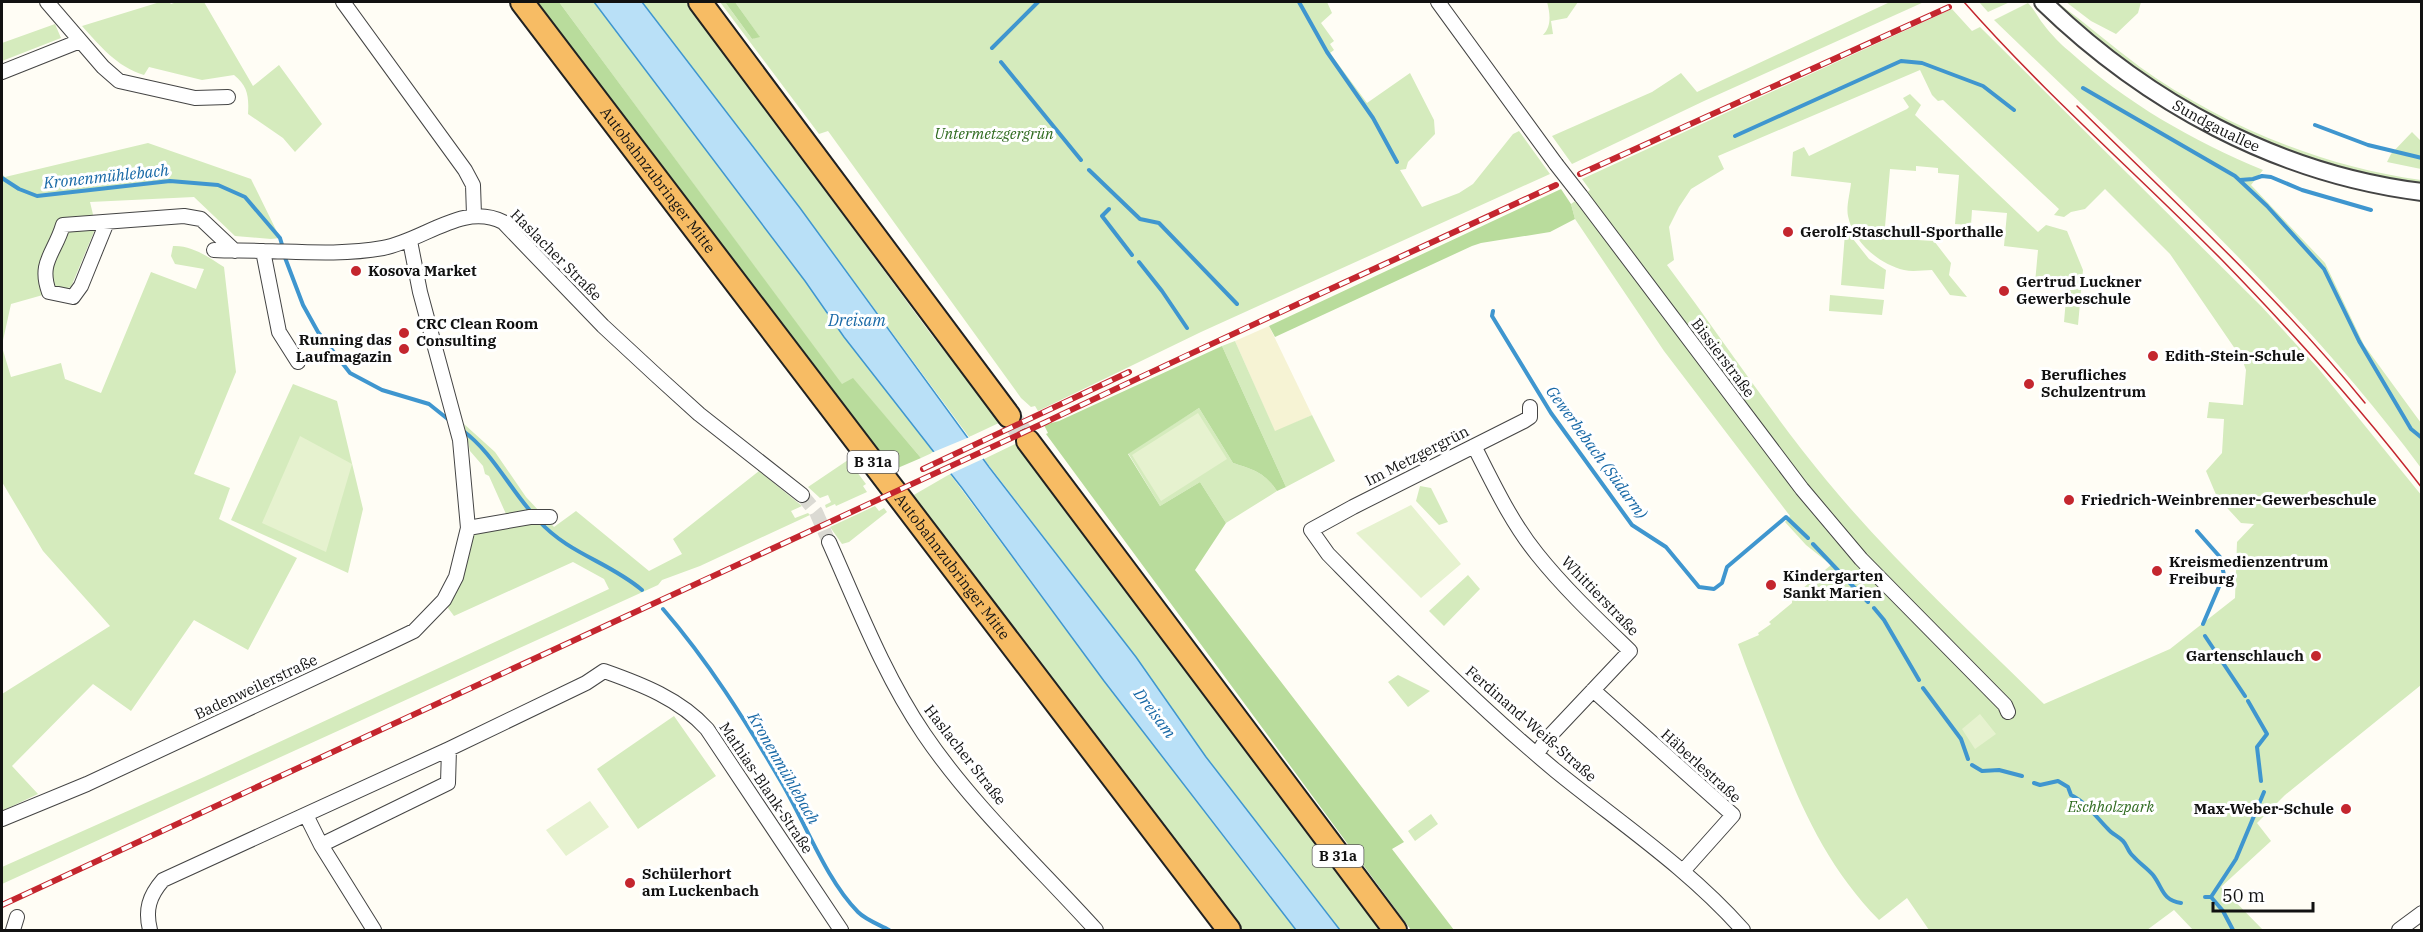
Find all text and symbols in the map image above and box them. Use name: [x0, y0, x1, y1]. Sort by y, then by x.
street label: Sundgauallee: [2169, 95, 2263, 156]
street label: Autobahnzubringer Mitte: [596, 103, 720, 257]
park label: Untermetzgergrün: [934, 124, 1054, 143]
water label: Kronenmühlebach: [41, 159, 170, 193]
street label: Haslacher Straße: [507, 205, 606, 304]
place label: Gerolf-Staschull-Sporthalle: [1800, 222, 2004, 241]
marker: Gerolf-Staschull-Sporthalle: [1781, 225, 1795, 239]
place label: Kosova Market: [368, 261, 477, 280]
marker: Kosova Market: [349, 264, 363, 278]
place label: Gertrud Luckner Gewerbeschule: [2016, 272, 2142, 308]
marker: Gertrud Luckner Gewerbeschule: [1997, 284, 2011, 298]
water label: Dreisam: [827, 310, 886, 330]
place label: CRC Clean Room Consulting: [416, 314, 539, 350]
street label: Bissierstraße: [1688, 315, 1759, 401]
marker: CRC Clean Room Consulting: [397, 326, 411, 340]
place label: Running das Laufmagazin: [296, 330, 392, 366]
marker: Running das Laufmagazin: [397, 342, 411, 356]
place label: Edith-Stein-Schule: [2165, 346, 2305, 365]
marker: Edith-Stein-Schule: [2146, 349, 2160, 363]
place label: Berufliches Schulzentrum: [2041, 365, 2147, 401]
marker: Berufliches Schulzentrum: [2022, 377, 2036, 391]
water label: Gewerbebach (Südarm): [1542, 382, 1652, 523]
street label: Im Metzgergrün: [1362, 421, 1472, 490]
road number: B 31a: [848, 451, 898, 473]
street label: Autobahnzubringer Mitte: [891, 490, 1014, 643]
place label: Friedrich-Weinbrenner-Gewerbeschule: [2081, 490, 2377, 509]
marker: Friedrich-Weinbrenner-Gewerbeschule: [2062, 493, 2076, 507]
street label: Whittierstraße: [1558, 552, 1643, 639]
place label: Kreismedienzentrum Freiburg: [2169, 552, 2329, 588]
marker: Kreismedienzentrum Freiburg: [2150, 564, 2164, 578]
place label: Kindergarten Sankt Marien: [1783, 566, 1884, 602]
marker: Kindergarten Sankt Marien: [1764, 578, 1778, 592]
place label: Gartenschlauch: [2186, 646, 2304, 665]
marker: Gartenschlauch: [2309, 649, 2323, 663]
street label: Badenweilerstraße: [191, 650, 320, 723]
street label: Ferdinand-Weiß-Straße: [1462, 661, 1601, 786]
water label: Dreisam: [1129, 683, 1181, 742]
street label: Haslacher Straße: [920, 701, 1010, 809]
water label: Kronenmühlebach: [743, 708, 824, 828]
street label: Mathias-Blank-Straße: [715, 718, 817, 857]
street label: Häberlestraße: [1657, 725, 1745, 807]
park label: Eschholzpark: [2067, 797, 2154, 816]
place label: Max-Weber-Schule: [2194, 799, 2334, 818]
marker: Max-Weber-Schule: [2339, 802, 2353, 816]
road number: B 31a: [1312, 845, 1364, 867]
place label: Schülerhort am Luckenbach: [642, 864, 759, 900]
scale bar: [2213, 875, 2314, 913]
marker: Schülerhort am Luckenbach: [623, 876, 637, 890]
text: 50 m: [2222, 884, 2265, 907]

